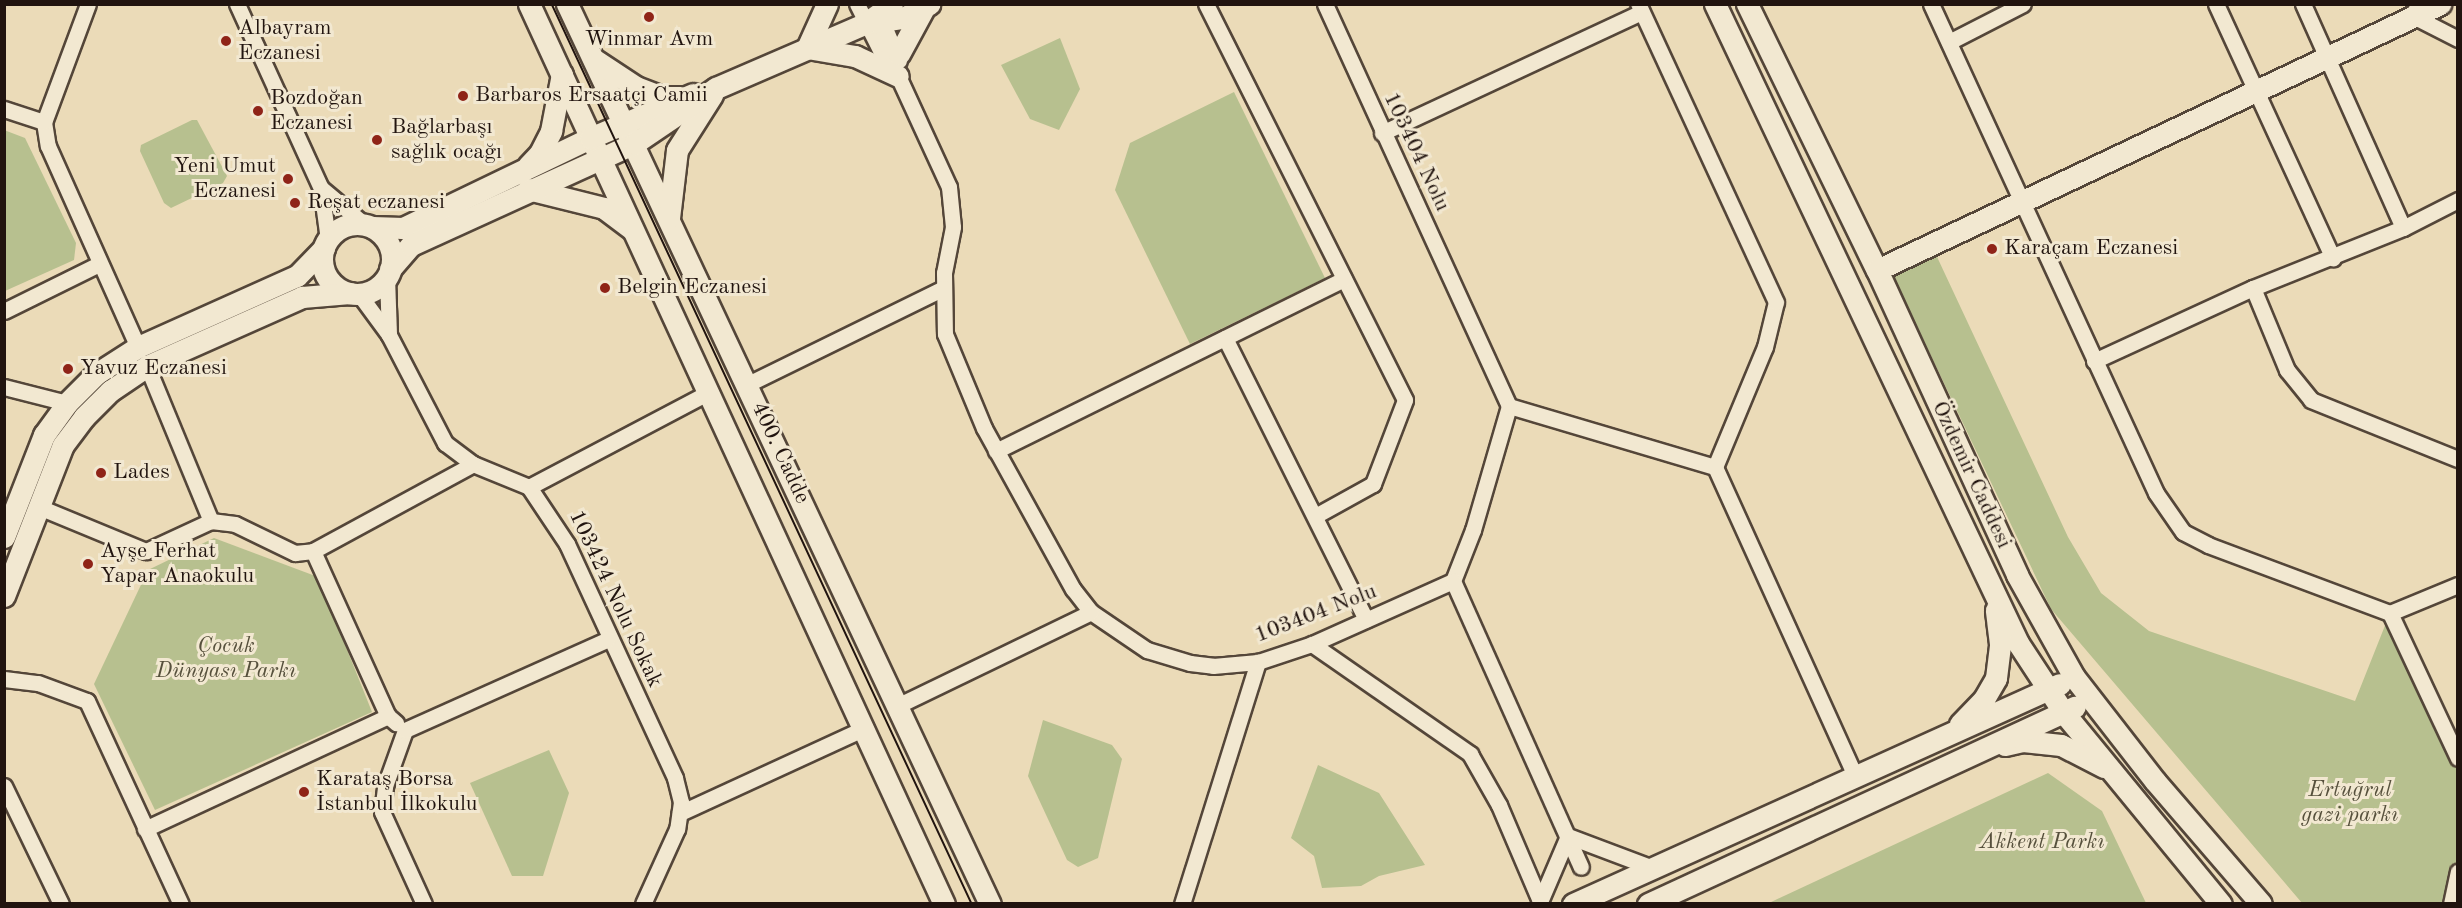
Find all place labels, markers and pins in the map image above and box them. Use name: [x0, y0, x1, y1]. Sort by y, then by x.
marker: Winmar Avm: [642, 10, 656, 24]
place label: Albayram Eczanesi: [238, 15, 332, 66]
place label: Winmar Avm: [585, 27, 713, 53]
marker: Albayram Eczanesi: [219, 34, 233, 48]
place label: Barbaros Ersaatçi Camii: [475, 83, 708, 109]
place label: Bozdoğan Eczanesi: [270, 85, 363, 136]
marker: Barbaros Ersaatçi Camii: [456, 89, 470, 103]
marker: Bozdoğan Eczanesi: [251, 104, 265, 118]
place label: Bağlarbaşı sağlık ocağı: [391, 114, 502, 166]
marker: Bağlarbaşı sağlık ocağı: [368, 131, 386, 149]
place label: Yeni Umut Eczanesi: [173, 153, 276, 204]
marker: Yeni Umut Eczanesi: [281, 172, 295, 186]
place label: Reşat eczanesi: [307, 190, 445, 216]
marker: Reşat eczanesi: [288, 196, 302, 210]
place label: Karaçam Eczanesi: [2004, 236, 2178, 262]
marker: Karaçam Eczanesi: [1985, 242, 1999, 256]
place label: Belgin Eczanesi: [617, 275, 767, 301]
marker: Belgin Eczanesi: [598, 281, 612, 295]
place label: Yavuz Eczanesi: [80, 356, 227, 382]
marker: Yavuz Eczanesi: [61, 362, 75, 376]
place label: Lades: [113, 460, 170, 486]
marker: Lades: [94, 466, 108, 480]
place label: Ayşe Ferhat Yapar Anaokulu: [100, 538, 254, 590]
marker: Ayşe Ferhat Yapar Anaokulu: [81, 557, 95, 571]
place label: Karataş Borsa İstanbul İlkokulu: [316, 766, 478, 818]
marker: Karataş Borsa İstanbul İlkokulu: [297, 785, 311, 799]

